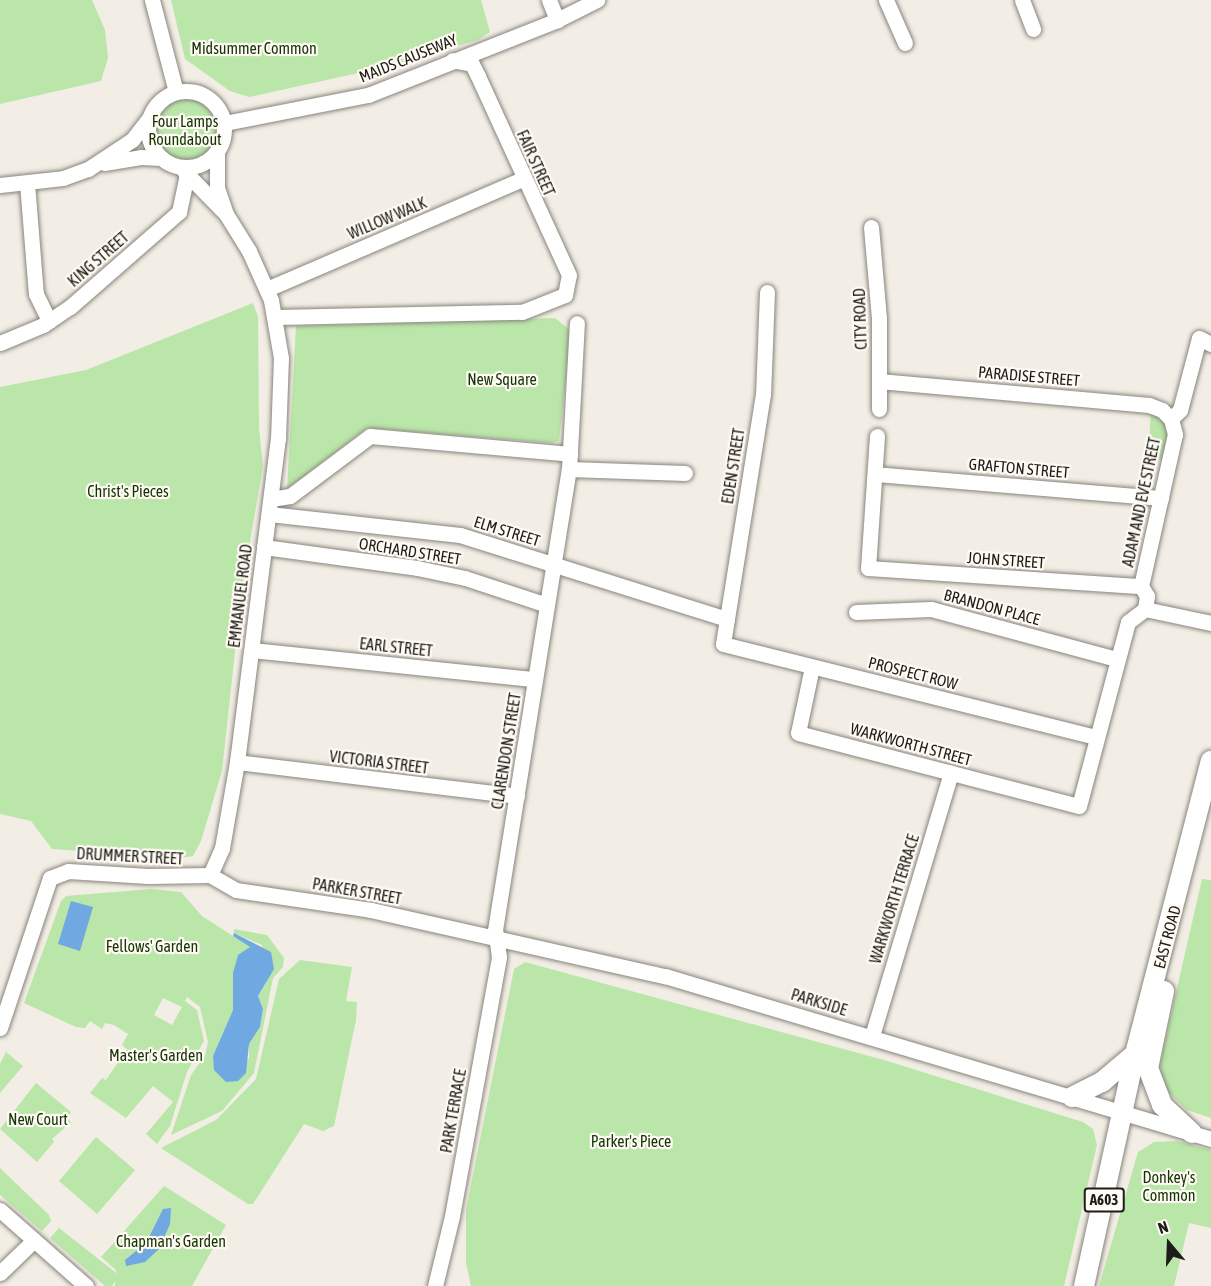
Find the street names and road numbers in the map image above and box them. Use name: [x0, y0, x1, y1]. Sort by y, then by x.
street label: MAIDS CAUSEWAY: [356, 30, 460, 86]
street label: FAIR STREET: [513, 127, 559, 199]
street label: WILLOW WALK: [345, 193, 429, 243]
street label: KING STREET: [64, 227, 132, 291]
street label: CITY ROAD: [849, 288, 871, 350]
street label: PARADISE STREET: [977, 362, 1081, 390]
street label: EDEN STREET: [718, 427, 748, 505]
street label: ADAM AND EVE STREET: [1118, 435, 1164, 569]
street label: GRAFTON STREET: [968, 454, 1070, 482]
street label: ELM STREET: [472, 512, 542, 550]
street label: ORCHARD STREET: [358, 533, 462, 569]
street label: EMMANUEL ROAD: [224, 543, 256, 649]
street label: JOHN STREET: [967, 548, 1045, 572]
street label: BRANDON PLACE: [942, 585, 1042, 629]
street label: EARL STREET: [358, 634, 434, 660]
street label: PROSPECT ROW: [866, 653, 960, 693]
street label: CLARENDON STREET: [487, 691, 525, 811]
street label: WARKWORTH STREET: [848, 719, 974, 769]
street label: VICTORIA STREET: [328, 746, 430, 778]
street label: WARKWORTH TERRACE: [865, 832, 923, 966]
street label: DRUMMER STREET: [76, 844, 184, 868]
street label: PARKER STREET: [311, 874, 403, 908]
street label: EAST ROAD: [1149, 903, 1185, 971]
street label: PARKSIDE: [789, 984, 849, 1020]
street label: PARK TERRACE: [436, 1068, 470, 1154]
road number: A603: [1083, 1188, 1125, 1212]

